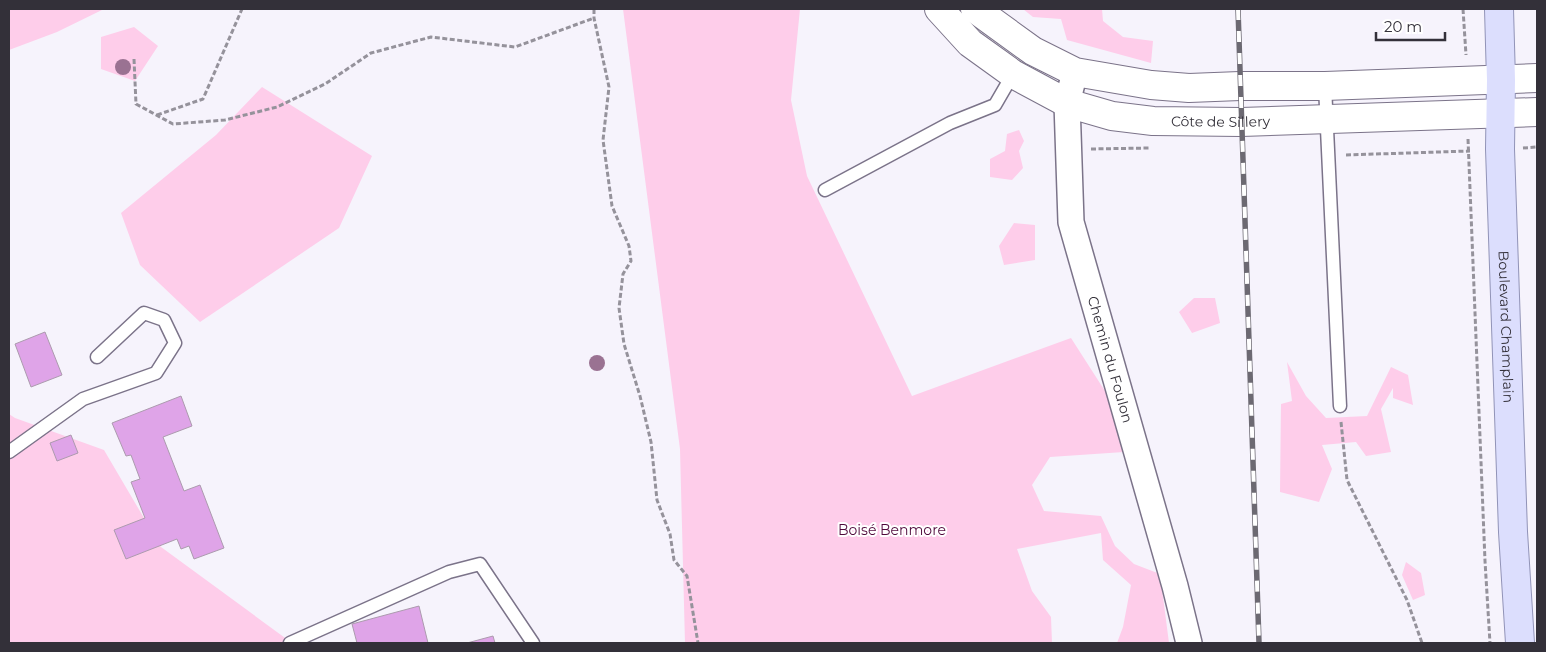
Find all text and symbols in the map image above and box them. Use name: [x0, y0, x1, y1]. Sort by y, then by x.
scale bar: [1376, 10, 1445, 42]
text: 20 m: [1384, 17, 1422, 36]
street label: Côte de Sillery: [1171, 112, 1271, 131]
street label: Boulevard Champlain: [1494, 250, 1518, 403]
street label: Chemin du Foulon: [1084, 294, 1137, 425]
park label: Boisé Benmore: [838, 521, 946, 539]

